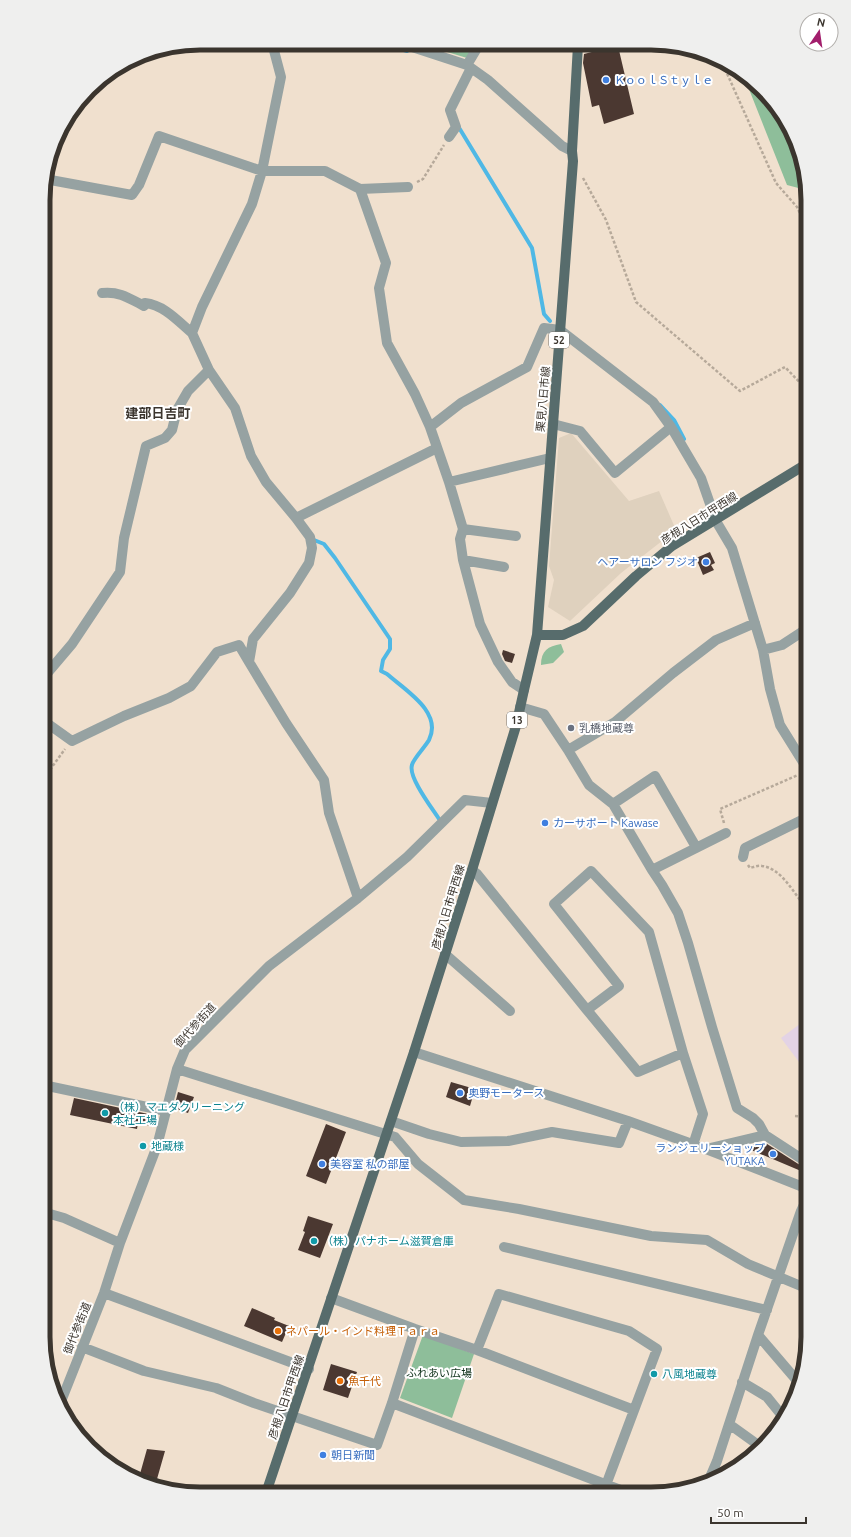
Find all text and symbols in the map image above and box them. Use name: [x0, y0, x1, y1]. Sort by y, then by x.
north arrow: [799, 12, 839, 52]
text: N: [816, 15, 827, 29]
place label: ＫｏｏｌＳｔｙｌｅ: [614, 74, 713, 87]
marker: ＫｏｏｌＳｔｙｌｅ: [601, 75, 611, 85]
road number: 52: [549, 332, 569, 348]
street label: 栗見八日市線: [534, 366, 552, 432]
district label: 建部日吉町: [125, 406, 191, 420]
street label: 彦根八日市甲西線: [659, 490, 739, 546]
place label: ヘアーサロン フジオ: [597, 556, 698, 568]
marker: ヘアーサロン フジオ: [701, 557, 711, 567]
road number: 13: [507, 712, 527, 728]
place label: 乳橋地蔵尊: [579, 722, 634, 734]
marker: 乳橋地蔵尊: [566, 723, 576, 733]
place label: カーサポート Kawase: [553, 817, 659, 829]
marker: カーサポート Kawase: [540, 818, 550, 828]
street label: 彦根八日市甲西線: [429, 863, 467, 951]
street label: 御代参街道: [171, 1001, 218, 1050]
place label: 奥野モータース: [468, 1087, 544, 1099]
marker: 奥野モータース: [455, 1088, 465, 1098]
place label: （株）マエダクリーニング 本社工場: [113, 1101, 245, 1126]
marker: （株）マエダクリーニング 本社工場: [100, 1108, 110, 1118]
place label: 地蔵様: [151, 1140, 184, 1152]
marker: 地蔵様: [138, 1141, 148, 1151]
place label: ランジェリーショップ YUTAKA: [655, 1142, 766, 1167]
marker: ランジェリーショップ YUTAKA: [768, 1149, 778, 1159]
place label: 美容室 私の部屋: [330, 1158, 410, 1170]
marker: 美容室 私の部屋: [317, 1159, 327, 1169]
place label: （株）パナホーム滋賀倉庫: [322, 1235, 454, 1247]
marker: （株）パナホーム滋賀倉庫: [309, 1236, 319, 1246]
street label: 御代参街道: [61, 1300, 93, 1357]
place label: ネパール・インド料理Ｔａｒａ: [286, 1325, 440, 1337]
marker: ネパール・インド料理Ｔａｒａ: [273, 1326, 283, 1336]
street label: 彦根八日市甲西線: [266, 1353, 306, 1441]
park label: ふれあい広場: [406, 1367, 472, 1379]
place label: 八風地蔵尊: [662, 1368, 717, 1380]
marker: 八風地蔵尊: [649, 1369, 659, 1379]
place label: 魚千代: [348, 1375, 381, 1387]
marker: 魚千代: [335, 1376, 345, 1386]
place label: 朝日新聞: [331, 1449, 375, 1461]
marker: 朝日新聞: [318, 1450, 328, 1460]
scale bar: [711, 1499, 806, 1525]
text: 50 m: [717, 1506, 744, 1519]

